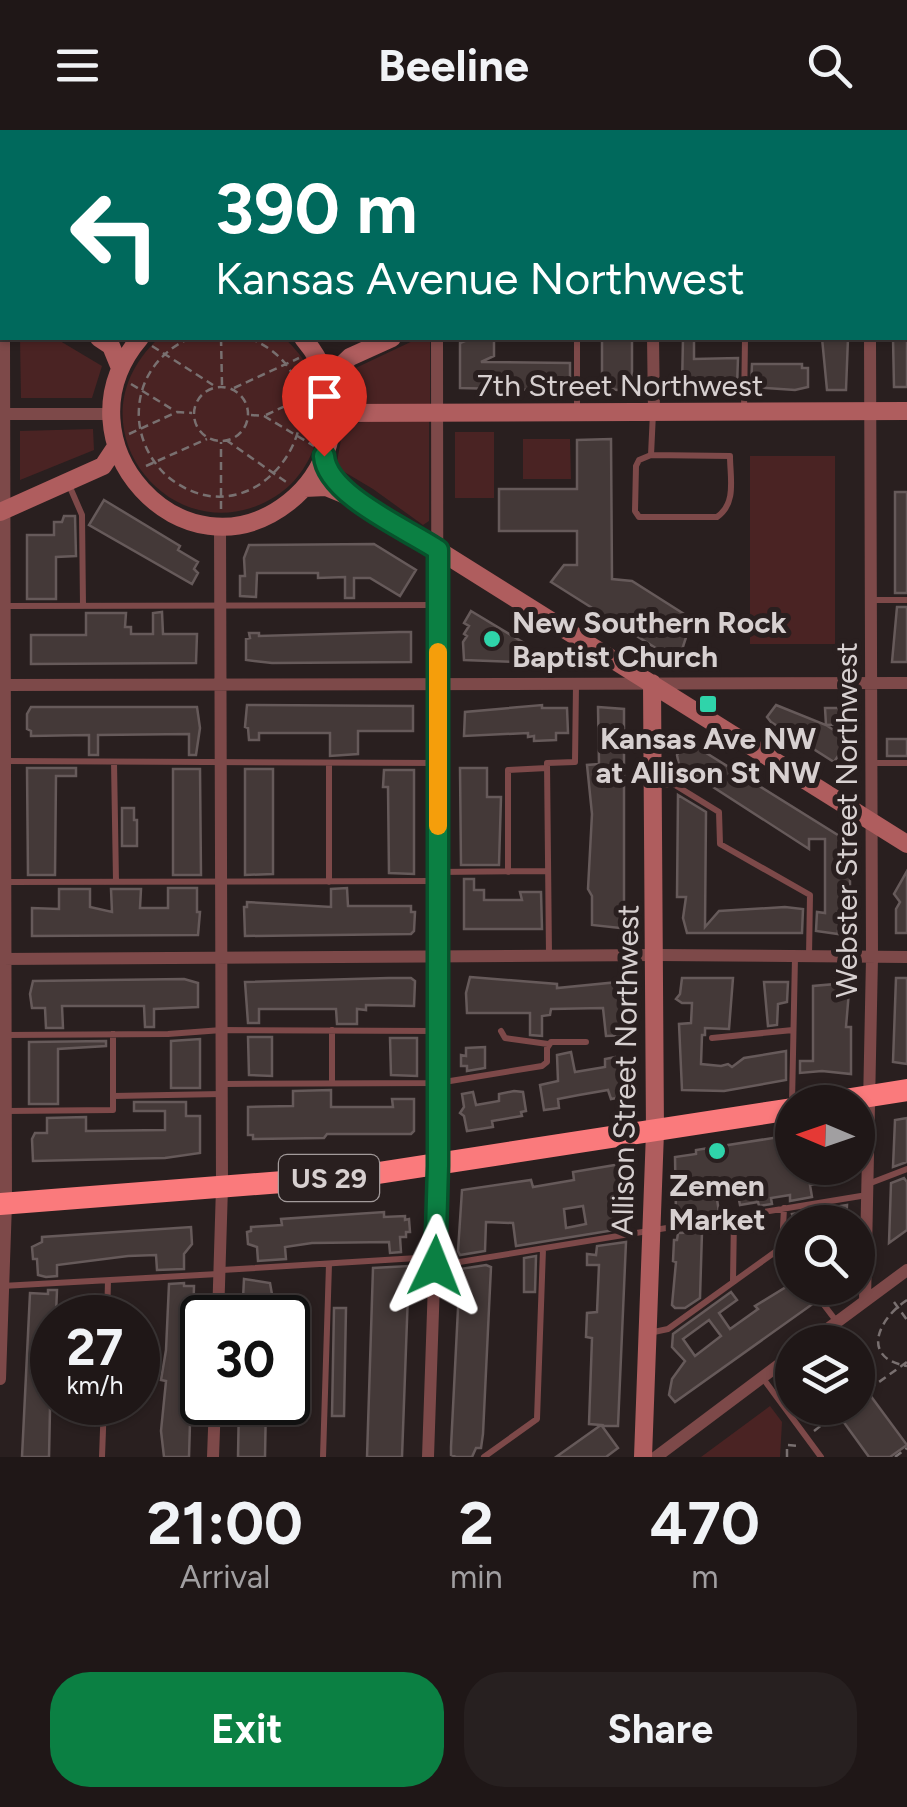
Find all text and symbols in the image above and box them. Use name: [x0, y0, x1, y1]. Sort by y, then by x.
icon: menu: [50, 38, 105, 93]
text: Beeline: [378, 38, 529, 92]
icon: search: [802, 38, 857, 93]
text: 390 m: [215, 166, 418, 251]
icon: left: [50, 170, 180, 300]
text: Kansas Avenue Northwest: [215, 251, 745, 305]
pin: [282, 354, 367, 457]
street label: 7th Street Northwest: [477, 367, 763, 404]
icon: arrive: [297, 369, 352, 424]
place label: New Southern Rock Baptist Church: [512, 604, 787, 675]
marker: New Southern Rock Baptist Church: [481, 628, 503, 650]
street label: Webster Street Northwest: [828, 642, 865, 998]
marker: Kansas Ave NW at Allison St NW: [697, 693, 719, 715]
place label: Kansas Ave NW at Allison St NW: [596, 720, 821, 791]
street label: Allison Street Northwest: [604, 904, 646, 1236]
north arrow: [775, 1085, 875, 1185]
map controls: [775, 1085, 875, 1425]
marker: Zemen Market: [706, 1140, 728, 1162]
road number: US 29: [279, 1155, 379, 1201]
place label: Zemen Market: [668, 1167, 766, 1238]
button: search: [775, 1205, 875, 1305]
position arrow: [383, 1214, 487, 1318]
speed limit sign: 30: [180, 1295, 310, 1425]
text: 27: [67, 1317, 123, 1378]
button: layers: [775, 1325, 875, 1425]
text: km/h: [66, 1370, 124, 1400]
text: 21:00: [147, 1487, 303, 1559]
text: 2: [459, 1487, 494, 1559]
text: 470: [650, 1487, 760, 1559]
text: Arrival: [180, 1558, 270, 1596]
text: min: [450, 1558, 503, 1596]
text: m: [691, 1558, 718, 1596]
button: Exit: [50, 1672, 444, 1787]
button: Share: [464, 1672, 857, 1787]

